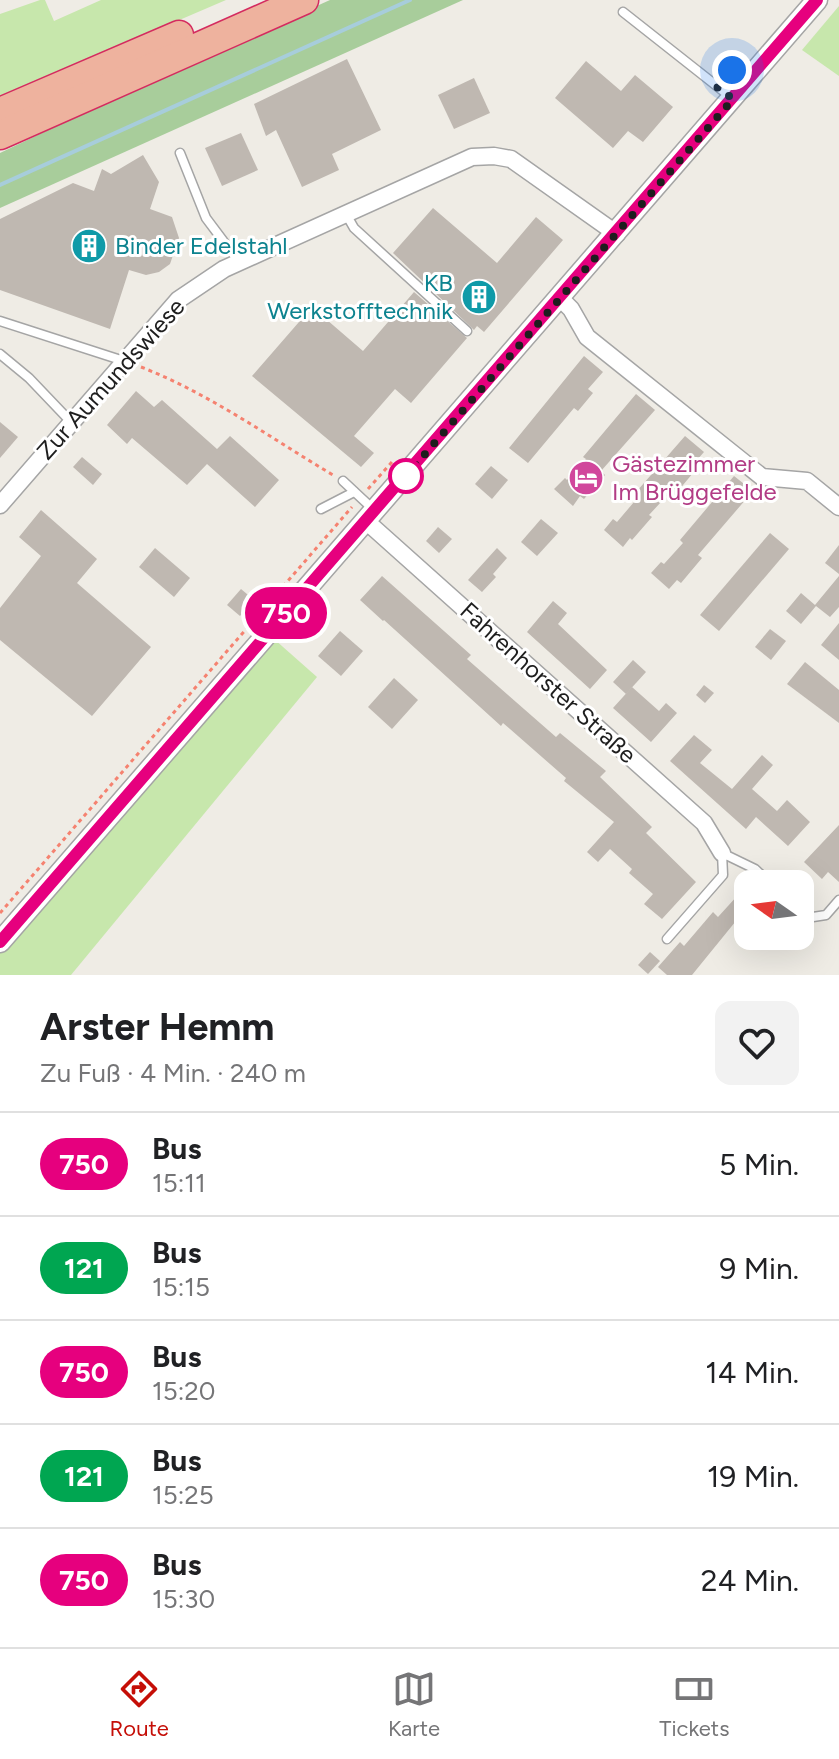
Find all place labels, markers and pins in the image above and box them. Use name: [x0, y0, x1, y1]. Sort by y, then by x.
building icon: Binder Edelstahl: [70, 227, 108, 265]
place label: Binder Edelstahl: [115, 231, 288, 260]
place label: KB Werkstofftechnik: [267, 268, 453, 325]
building icon: KB Werkstofftechnik: [460, 278, 498, 316]
place label: Gästezimmer Im Brüggefelde: [612, 449, 777, 506]
unlabelled marker: [389, 459, 423, 493]
hotel icon: Gästezimmer Im Brüggefelde: [567, 459, 605, 497]

